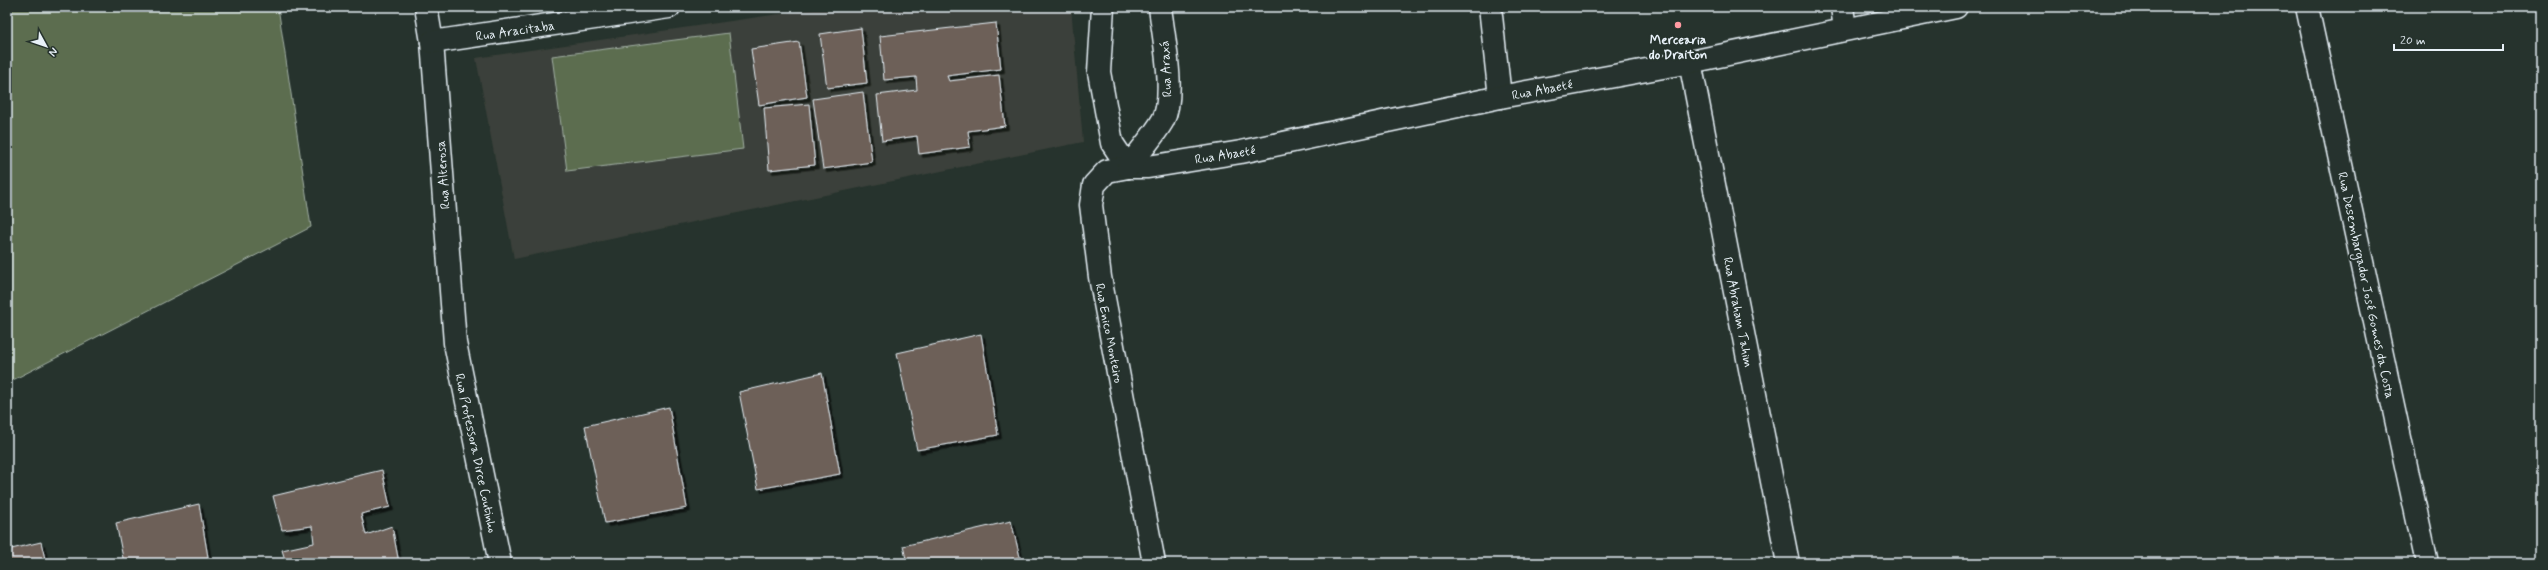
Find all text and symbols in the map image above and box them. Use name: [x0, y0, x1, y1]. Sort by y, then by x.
street label: Rua Aracitaba: [475, 17, 556, 45]
marker: Mercearia do Draiton: [1673, 20, 1683, 30]
north arrow: [26, 26, 66, 66]
scale bar: [2394, 26, 2503, 52]
place label: Mercearia do Draiton: [1649, 32, 1707, 64]
text: 20 m: [2400, 33, 2426, 49]
street label: Rua Araxá: [1157, 40, 1176, 98]
text: N: [45, 44, 61, 59]
street label: Rua Abaeté: [1511, 76, 1574, 105]
street label: Rua Alterosa: [433, 140, 454, 210]
street label: Rua Abaeté: [1194, 142, 1257, 169]
street label: Rua Desembargador José Gomes da Costa: [2332, 171, 2398, 401]
street label: Rua Abraham Tahim: [1718, 256, 1757, 369]
street label: Rua Enico Monteiro: [1091, 282, 1127, 385]
street label: Rua Professora Dirce Coutinho: [450, 372, 501, 535]

